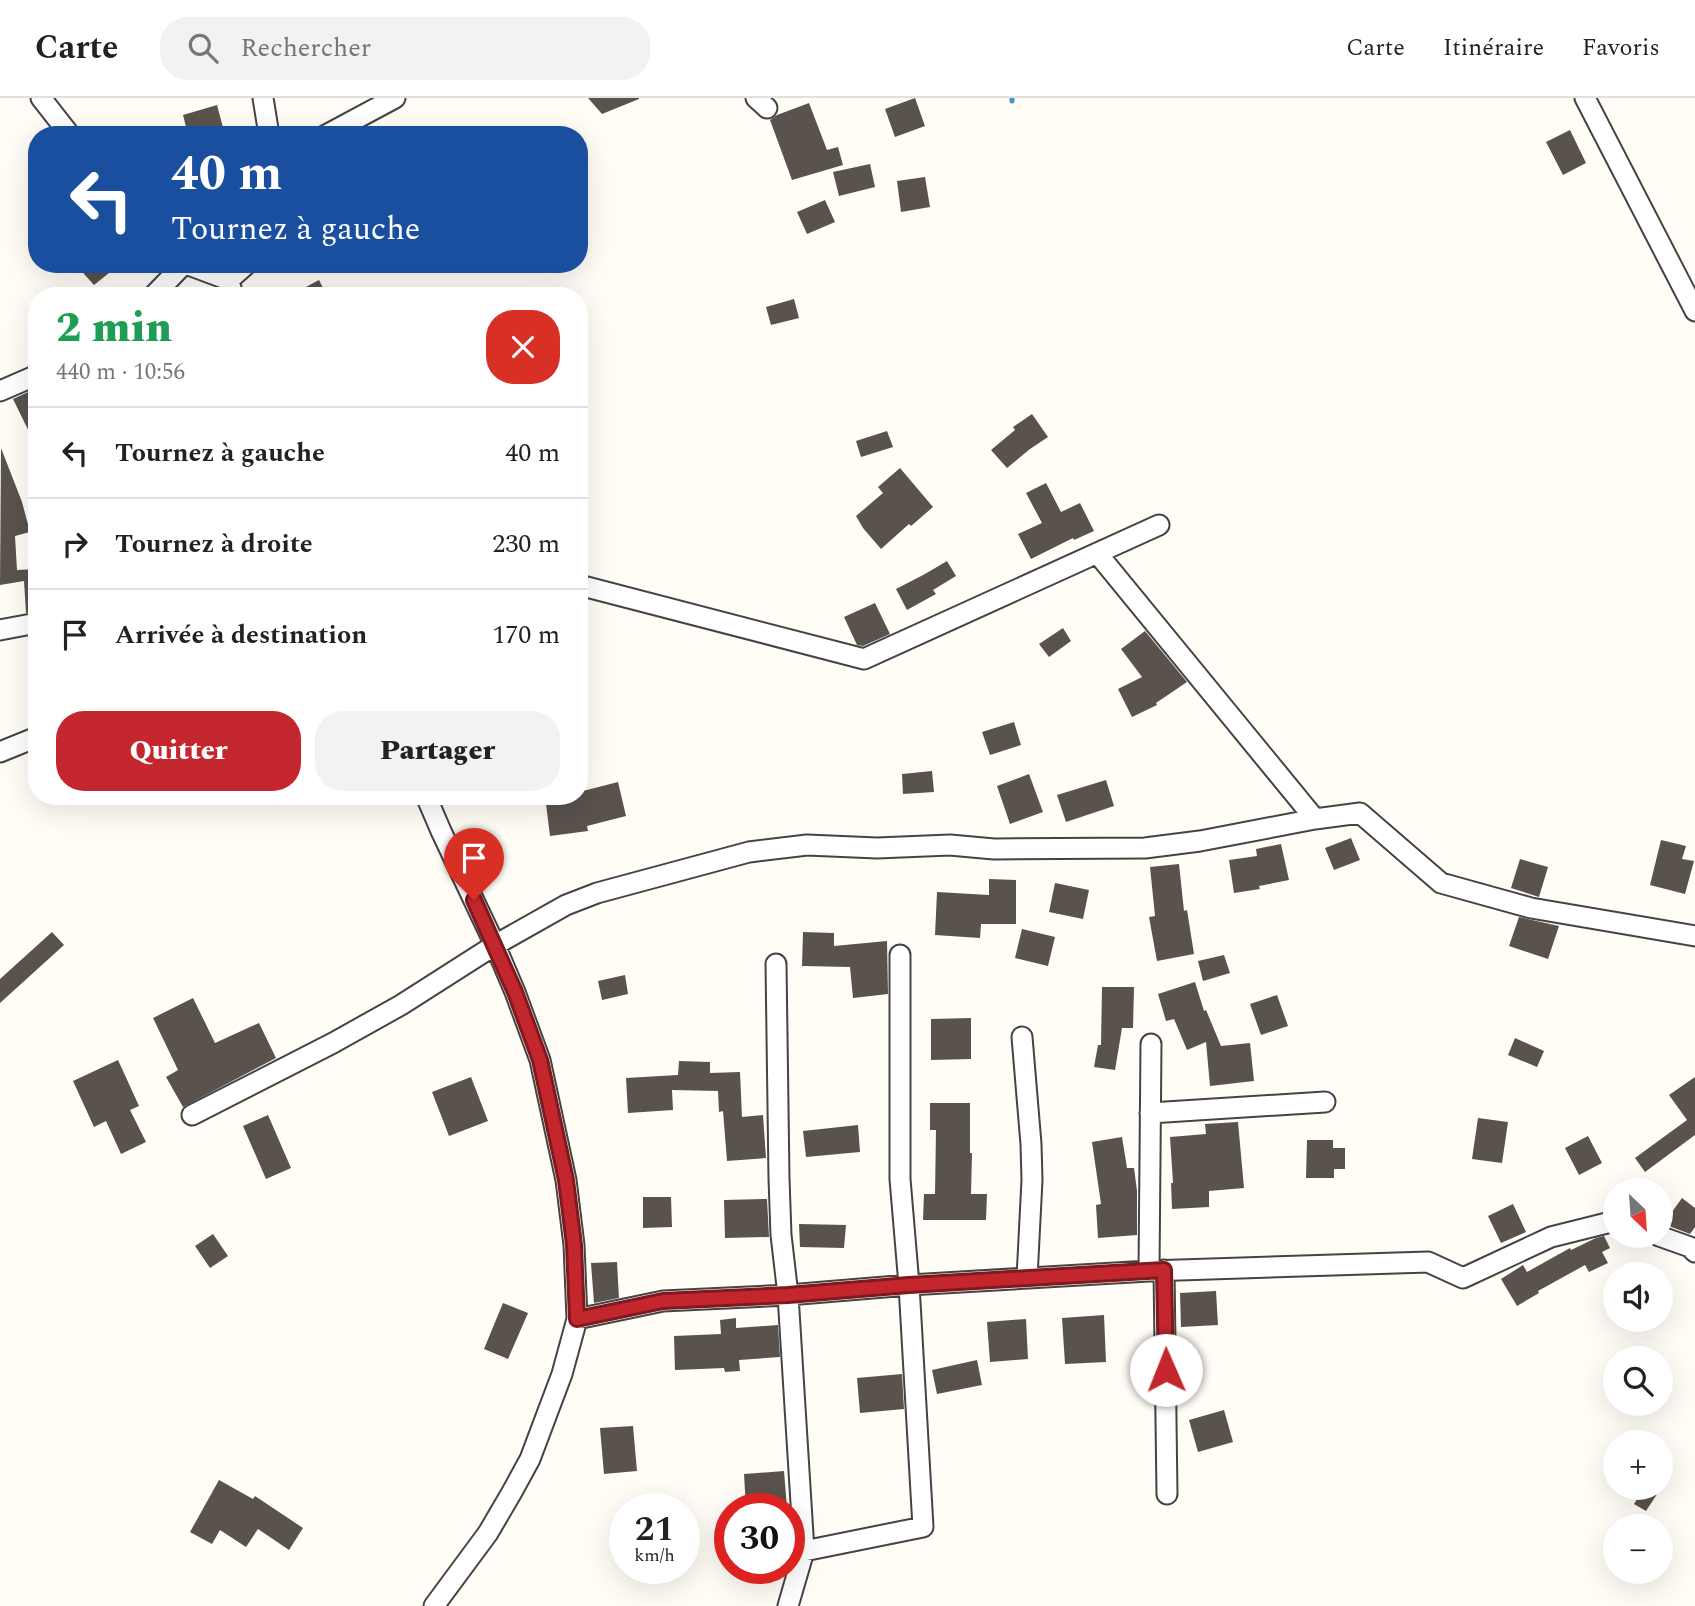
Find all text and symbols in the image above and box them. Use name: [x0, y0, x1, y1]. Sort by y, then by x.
search box: [160, 17, 650, 80]
text: Carte: [35, 23, 118, 73]
text: Rechercher: [240, 28, 371, 68]
icon: search: [184, 29, 222, 67]
text: Carte: [1346, 30, 1405, 66]
text: Itinéraire: [1443, 30, 1544, 66]
text: Favoris: [1582, 30, 1660, 66]
text: 40 m: [171, 137, 282, 212]
icon: left: [56, 154, 147, 245]
text: Tournez à gauche: [171, 205, 420, 254]
text: 2 min: [56, 297, 172, 360]
button: close: [486, 310, 560, 384]
text: 440 m · 10:56: [56, 355, 185, 390]
text: Tournez à gauche: [115, 433, 325, 473]
text: 40 m: [505, 433, 560, 473]
icon: left: [56, 434, 94, 472]
text: Tournez à droite: [115, 524, 313, 564]
text: 230 m: [492, 524, 560, 564]
icon: right: [56, 525, 94, 563]
text: Arrivée à destination: [115, 615, 367, 655]
text: 170 m: [492, 615, 560, 655]
icon: arrive: [56, 616, 94, 654]
button: Quitter: [56, 711, 301, 791]
button: Partager: [315, 711, 560, 791]
pin: [444, 828, 504, 900]
icon: arrive: [455, 839, 493, 877]
north arrow: [1603, 1178, 1673, 1248]
map controls: [1603, 1178, 1673, 1584]
button: sound: [1603, 1262, 1673, 1332]
position arrow: [1129, 1333, 1203, 1407]
button: search: [1603, 1346, 1673, 1416]
button: +: [1603, 1430, 1673, 1500]
speed limit sign: 30: [714, 1493, 805, 1584]
text: 21: [635, 1503, 674, 1556]
button: −: [1603, 1514, 1673, 1584]
text: km/h: [634, 1542, 675, 1569]

